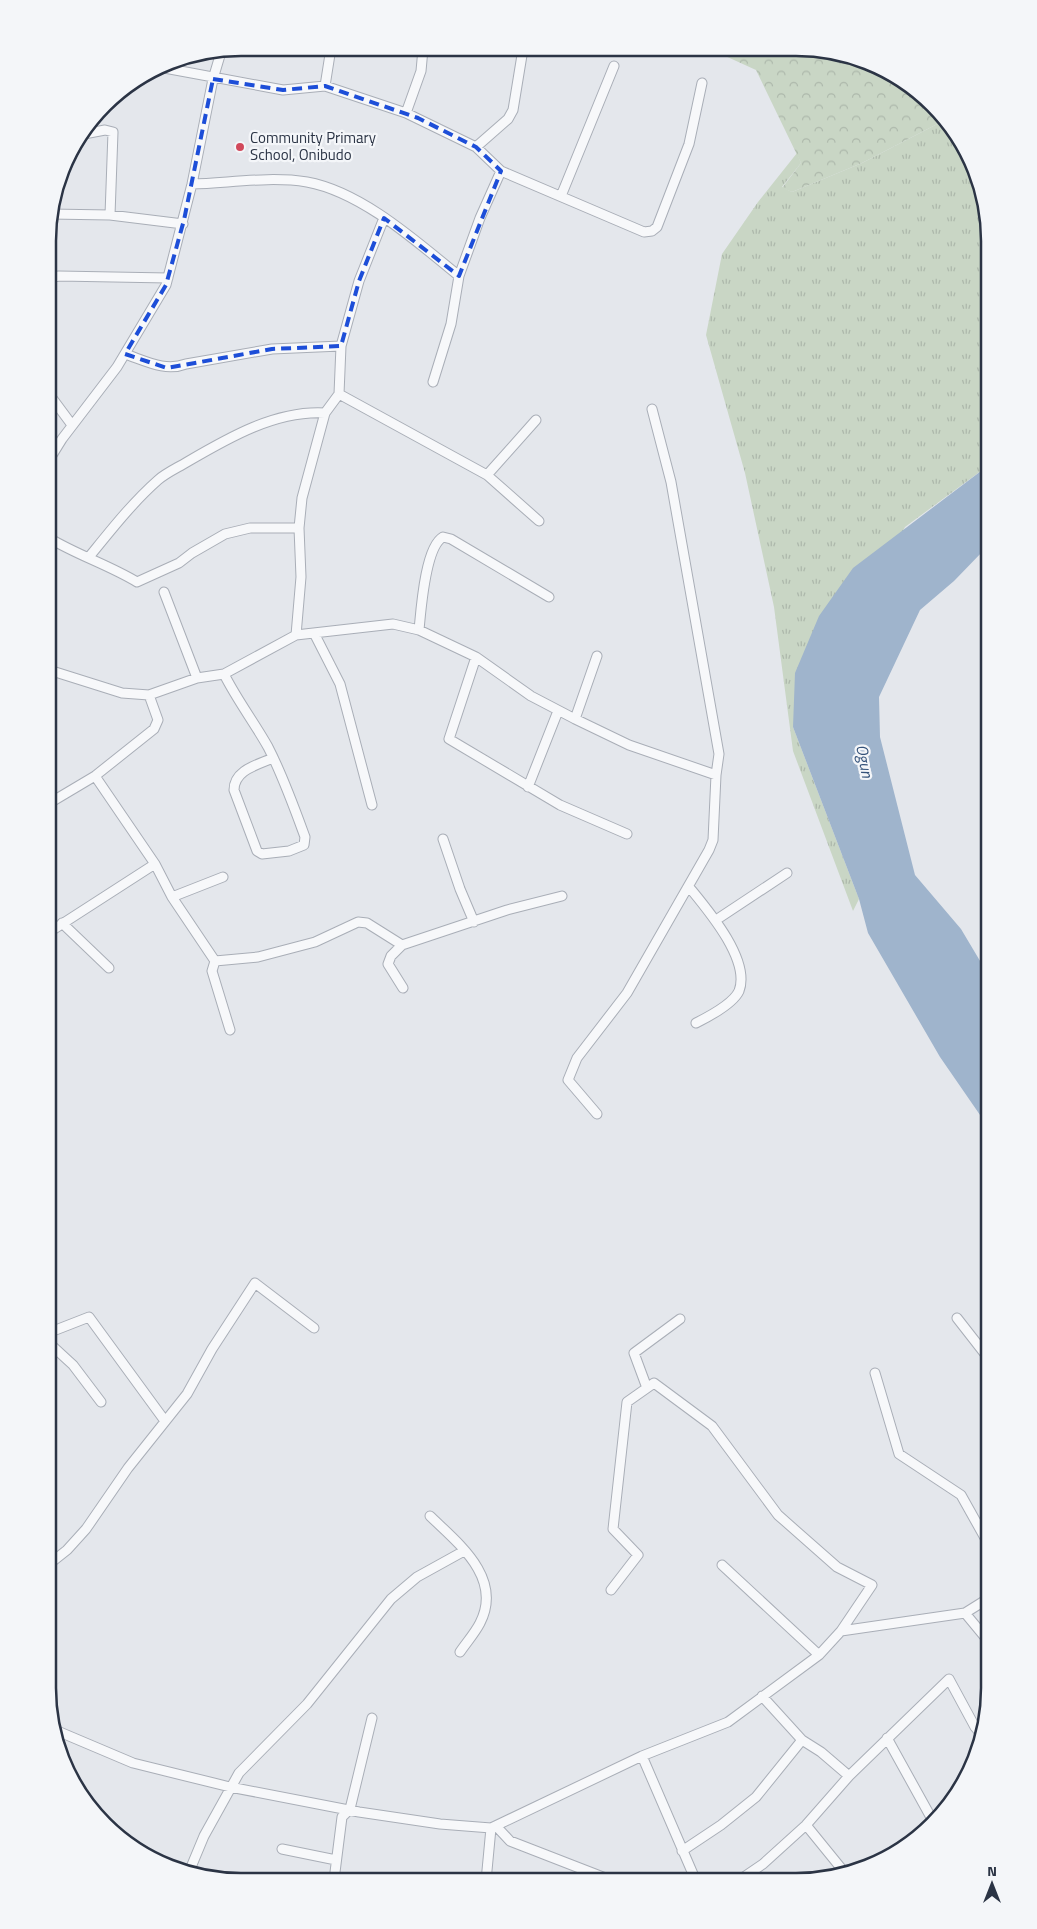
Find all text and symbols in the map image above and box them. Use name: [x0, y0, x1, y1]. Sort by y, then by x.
place label: Community Primary School, Onibudo: [250, 126, 376, 166]
marker: Community Primary School, Onibudo: [234, 141, 246, 153]
water label: Ogun: [850, 742, 880, 781]
north arrow: [967, 1859, 1017, 1909]
text: N: [987, 1860, 997, 1881]

